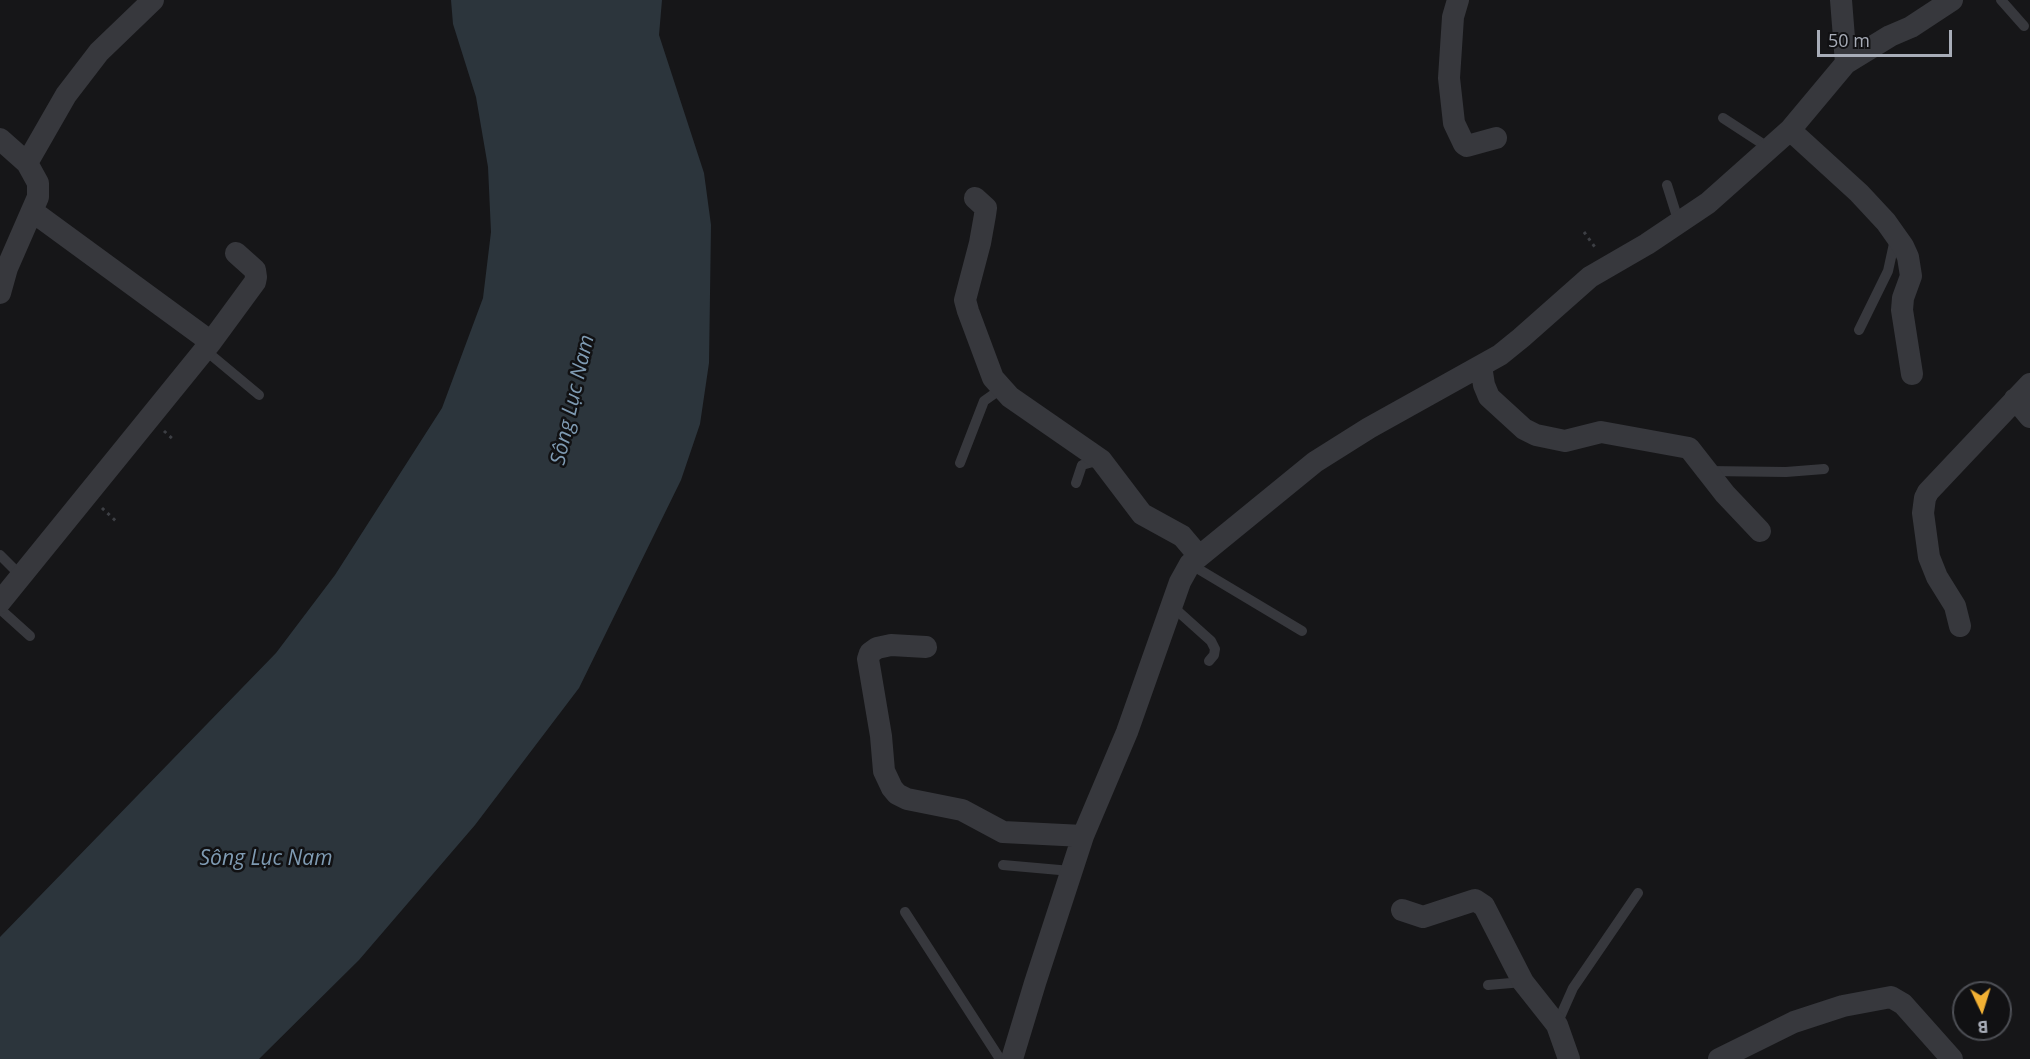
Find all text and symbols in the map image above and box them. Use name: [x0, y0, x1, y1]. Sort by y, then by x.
scale bar: [1820, 18, 1955, 56]
text: 50 m: [1828, 28, 1870, 52]
water label: Sông Lục Nam: [546, 332, 600, 468]
water label: Sông Lục Nam: [200, 846, 332, 872]
north arrow: [1952, 981, 2012, 1041]
text: B: [1977, 1016, 1989, 1038]

